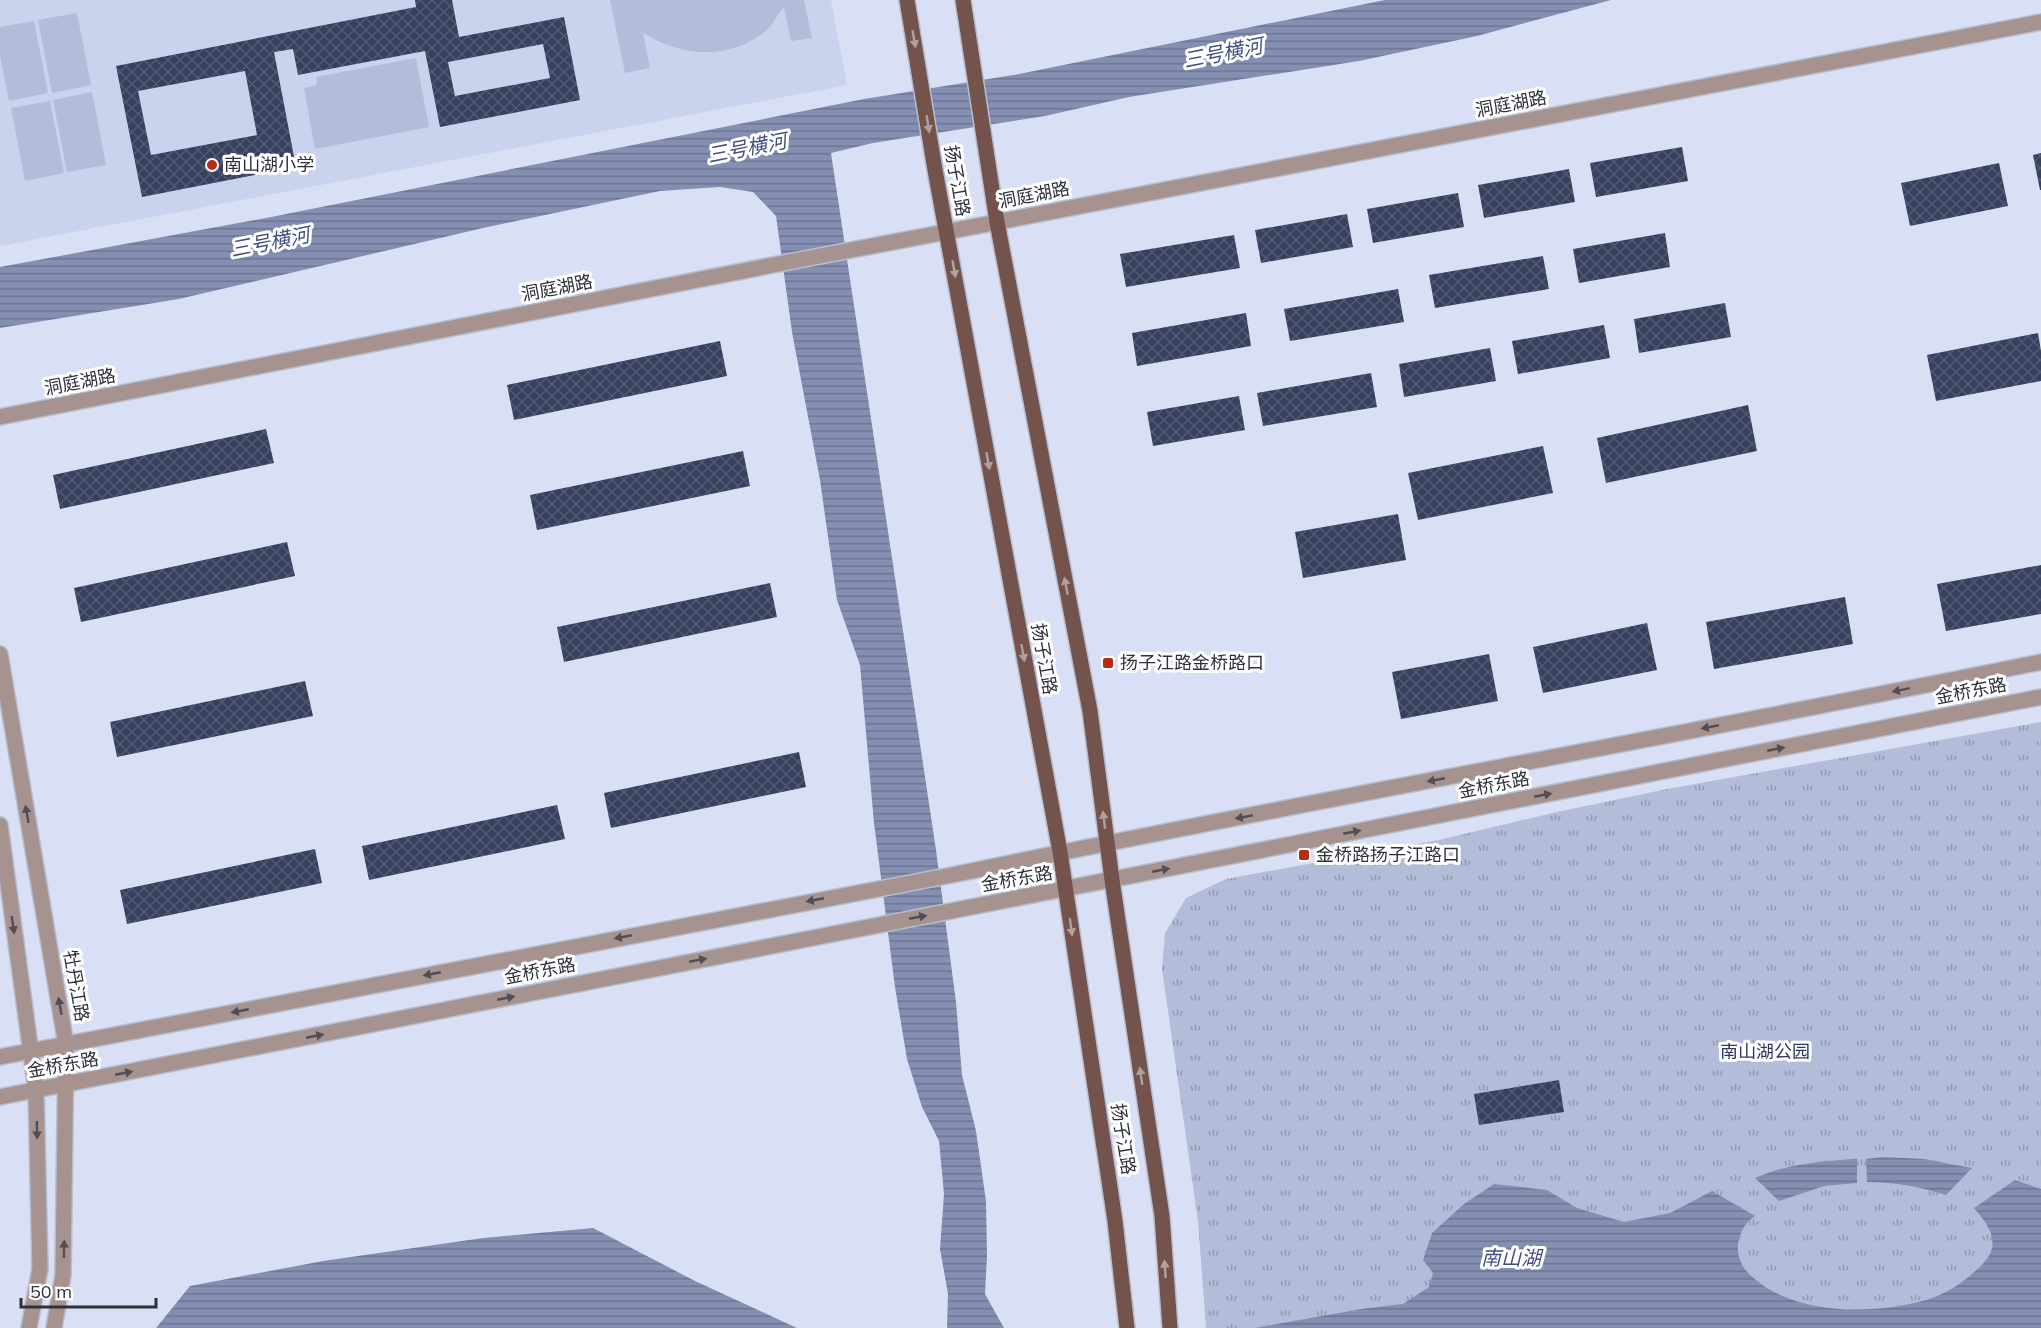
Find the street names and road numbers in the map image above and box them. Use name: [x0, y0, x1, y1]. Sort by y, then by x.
street label: 洞庭湖路: [1473, 85, 1548, 122]
street label: 扬子江路: [940, 143, 975, 218]
street label: 洞庭湖路: [996, 176, 1071, 213]
street label: 洞庭湖路: [519, 269, 594, 306]
street label: 洞庭湖路: [42, 363, 117, 400]
street label: 扬子江路: [1027, 621, 1062, 696]
street label: 金桥东路: [1933, 672, 2008, 709]
street label: 金桥东路: [1456, 766, 1531, 803]
street label: 金桥东路: [979, 861, 1054, 896]
street label: 牡丹江路: [59, 948, 94, 1023]
street label: 金桥东路: [502, 952, 577, 989]
street label: 金桥东路: [25, 1047, 100, 1082]
street label: 扬子江路: [1107, 1102, 1140, 1176]

